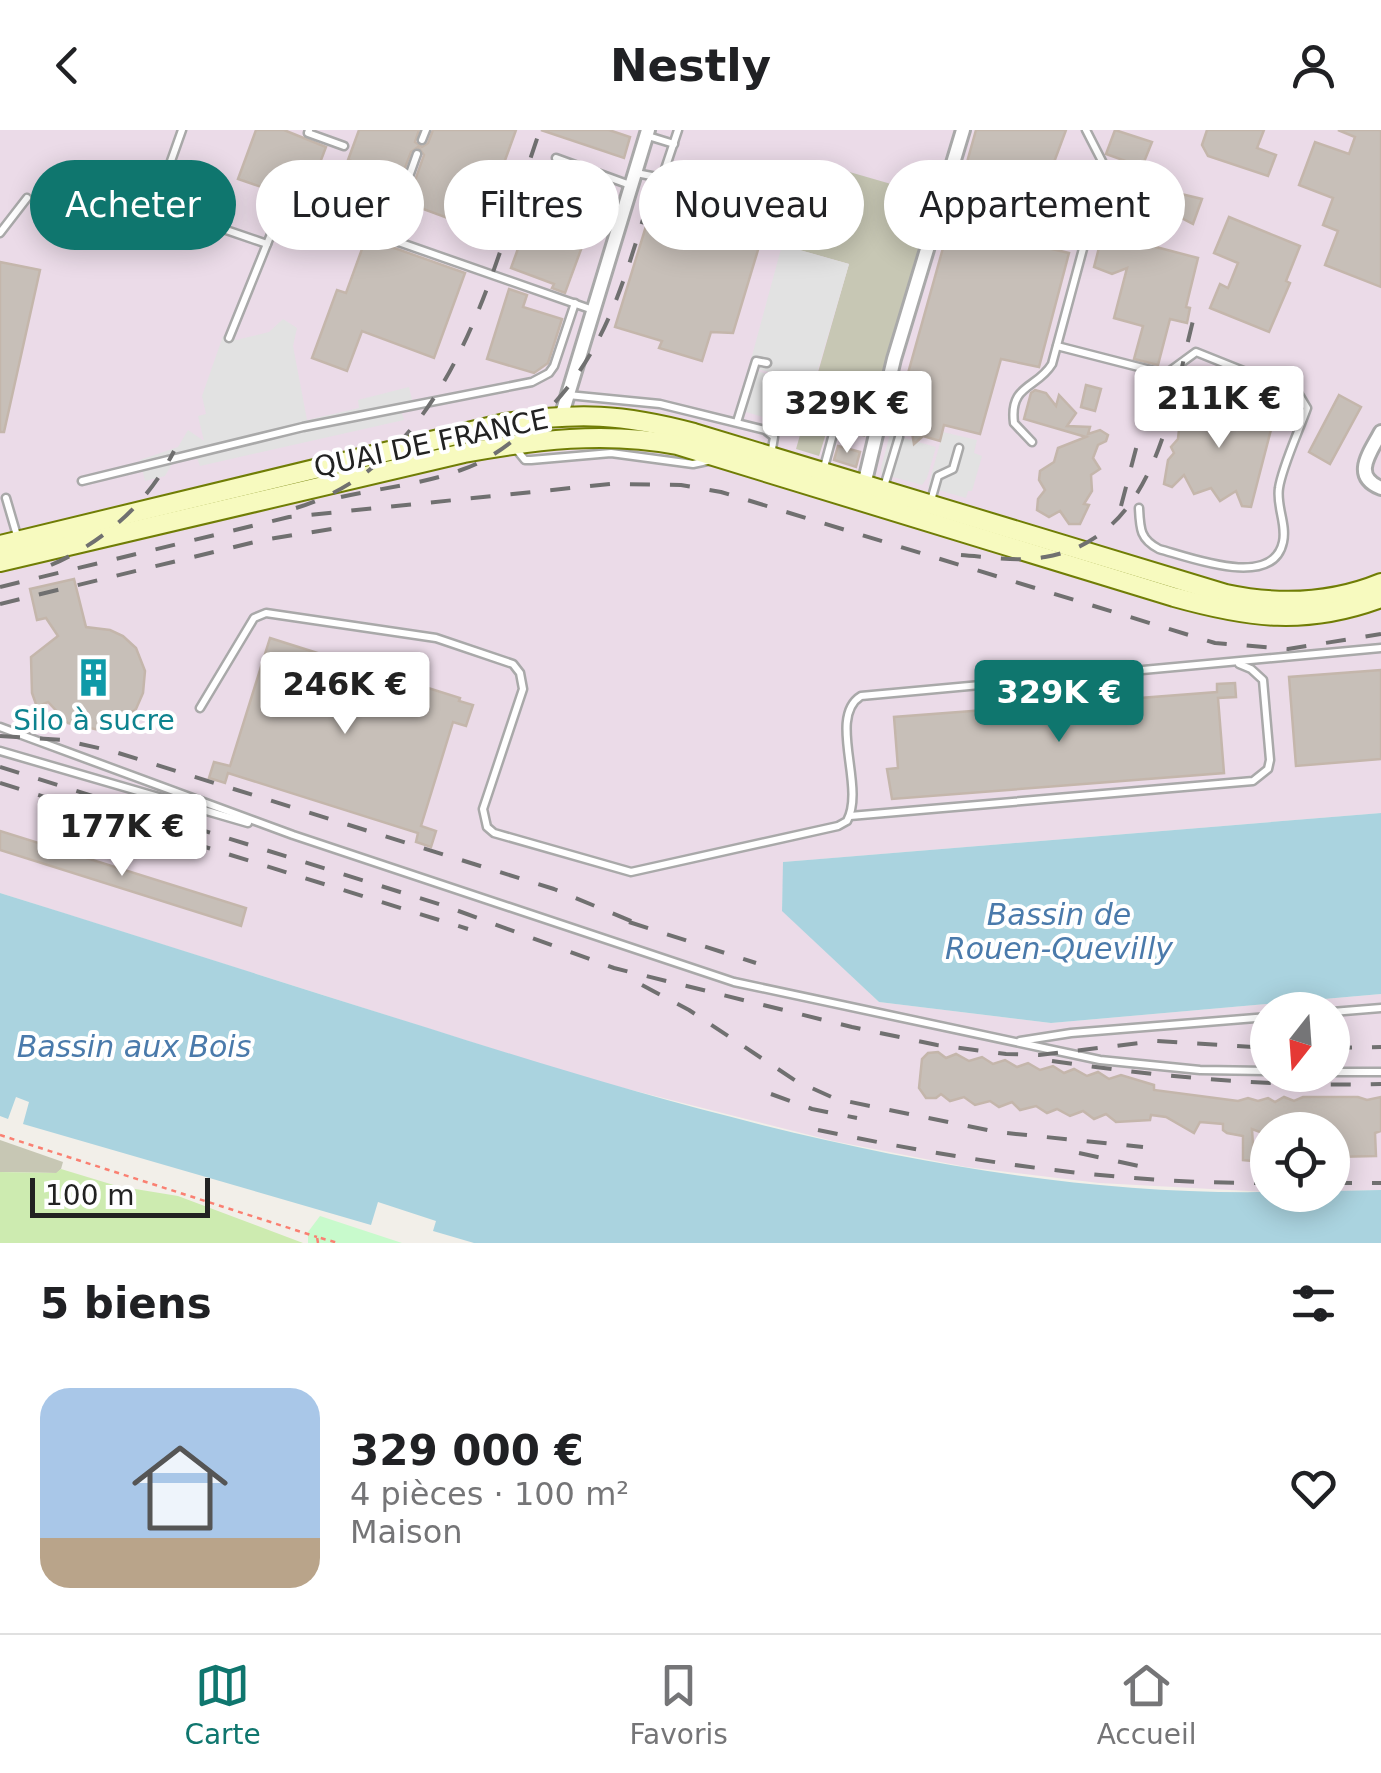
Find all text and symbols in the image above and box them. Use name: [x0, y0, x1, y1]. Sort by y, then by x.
icon: back: [40, 38, 95, 93]
icon: person: [1286, 38, 1341, 93]
text: Nestly: [610, 39, 771, 92]
chip: Acheter: [30, 160, 236, 250]
chip: Louer: [256, 160, 424, 250]
chip: Filtres: [444, 160, 619, 250]
chip: Nouveau: [639, 160, 864, 250]
chip: Appartement: [884, 160, 1185, 250]
pin: 211K €: [1138, 366, 1300, 451]
pin: 329K €: [766, 371, 928, 456]
text: 211K €: [1157, 379, 1282, 417]
text: 329K €: [785, 384, 910, 422]
street label: QUAI DE FRANCE: [311, 402, 551, 484]
pin: 246K €: [264, 652, 426, 737]
building icon: Silo à sucre: [73, 656, 115, 698]
pin: 329K €: [978, 660, 1140, 745]
text: 246K €: [283, 665, 408, 703]
text: 329K €: [997, 673, 1122, 711]
place label: Silo à sucre: [13, 704, 175, 737]
pin: 177K €: [41, 794, 203, 879]
text: 177K €: [60, 807, 185, 845]
water label: Bassin de Rouen-Quevilly: [945, 897, 1174, 966]
north arrow: [1250, 992, 1350, 1092]
map controls: [1250, 992, 1350, 1212]
water label: Bassin aux Bois: [17, 1029, 251, 1064]
button: locate: [1250, 1112, 1350, 1212]
scale bar: [30, 1173, 210, 1218]
text: 100 m: [45, 1179, 135, 1212]
icon: filters: [1286, 1276, 1341, 1331]
text: 5 biens: [40, 1279, 212, 1328]
text: 329 000 €: [350, 1426, 584, 1475]
icon: home: [120, 1428, 240, 1548]
icon: heart: [1286, 1461, 1341, 1516]
text: 4 pièces · 100 m²: [350, 1475, 629, 1513]
text: Maison: [350, 1513, 463, 1551]
tab: Carte: [184, 1658, 261, 1751]
tab: Favoris: [630, 1658, 728, 1751]
tab: Accueil: [1097, 1658, 1197, 1751]

